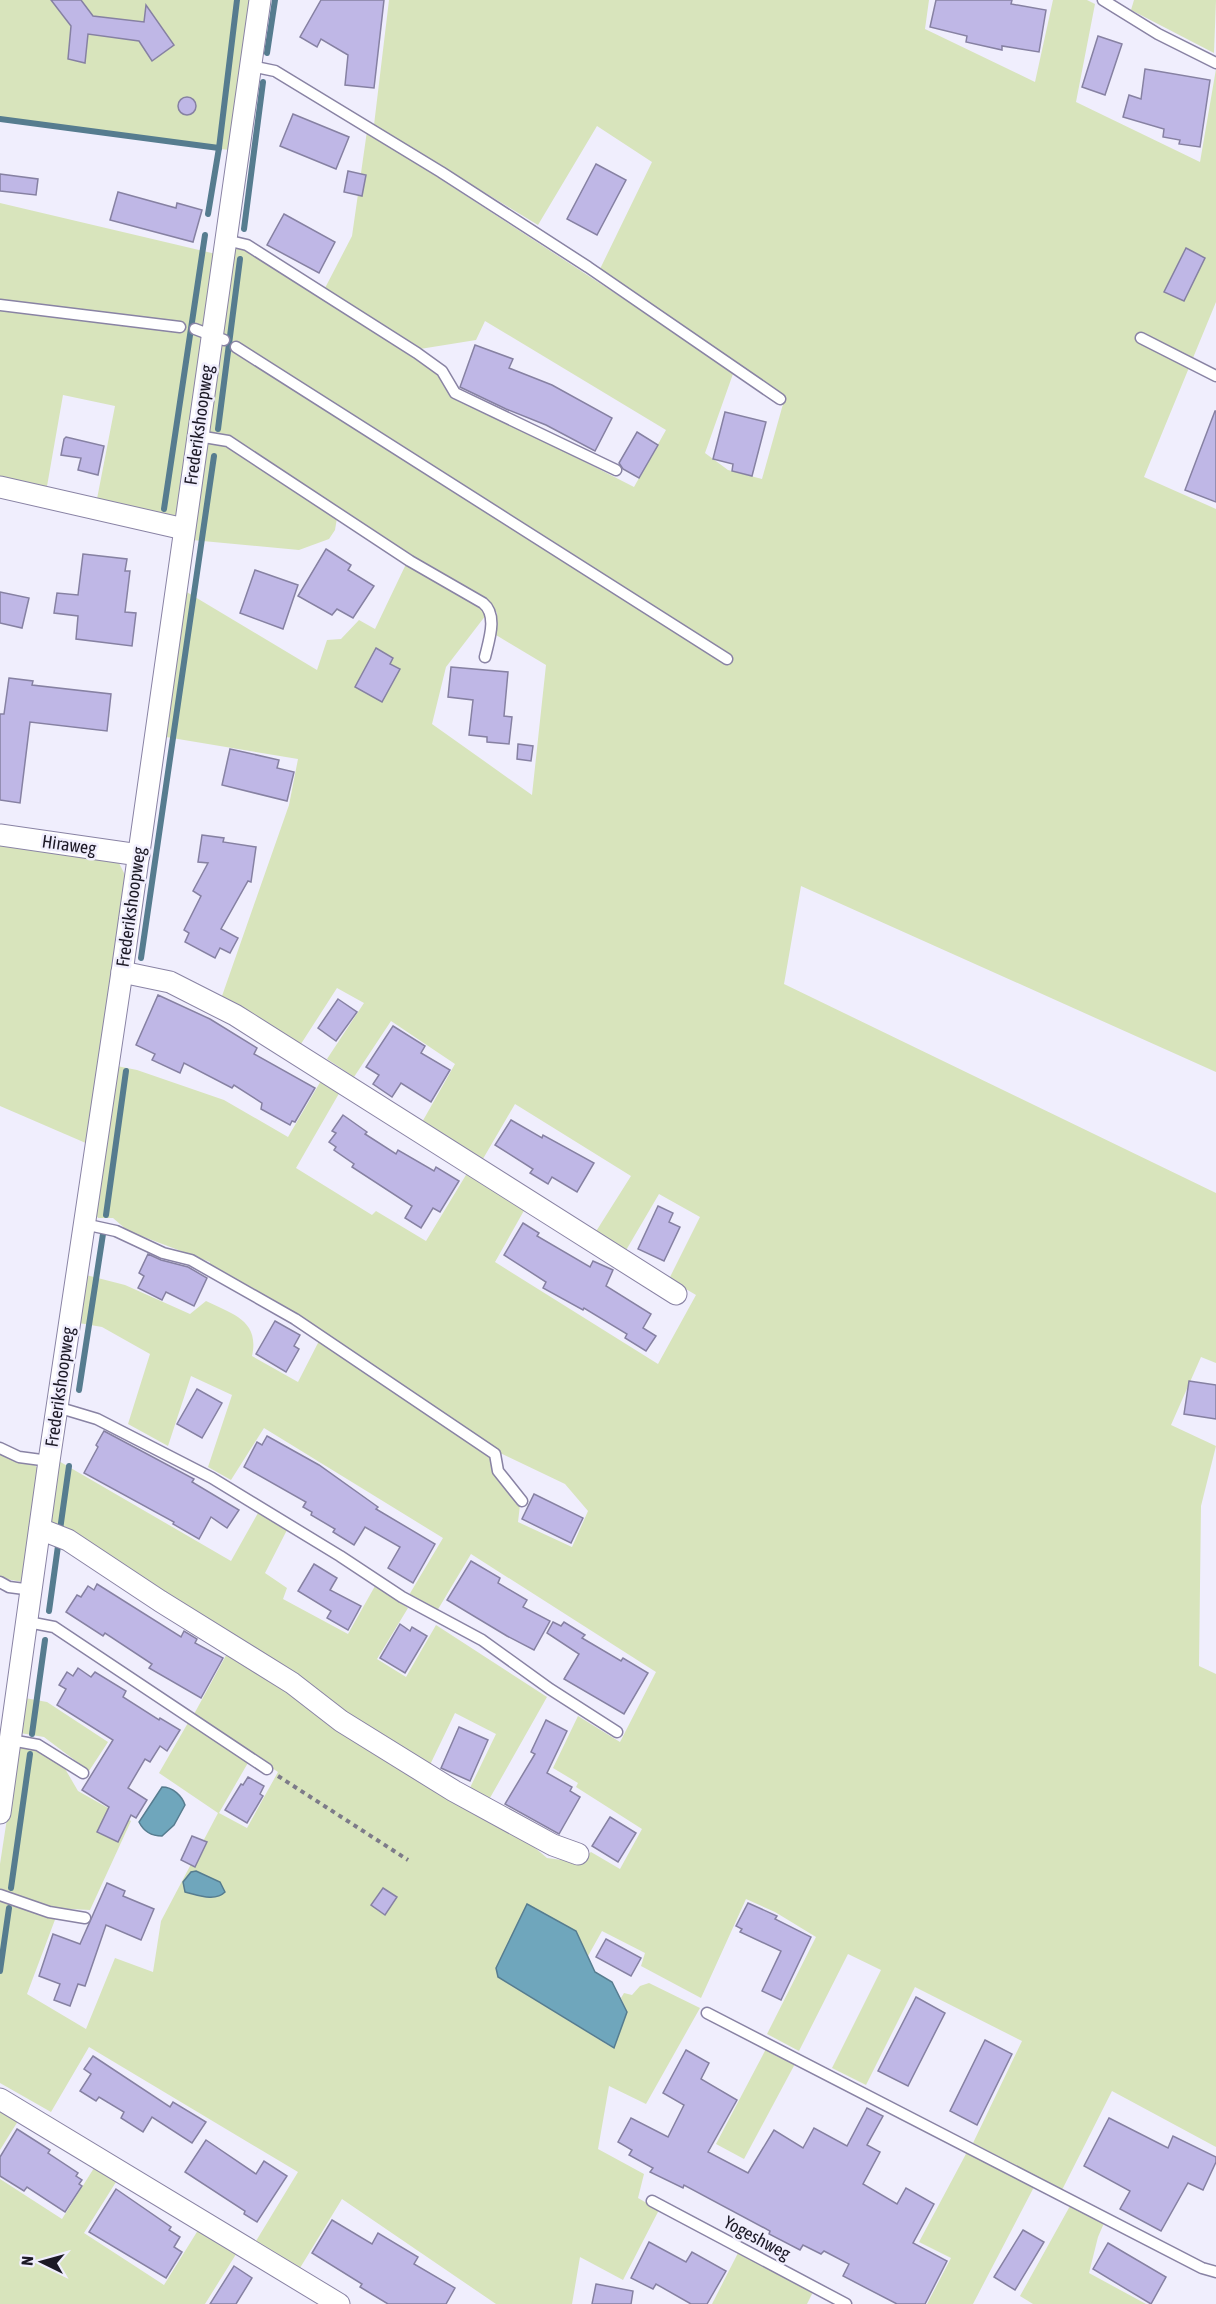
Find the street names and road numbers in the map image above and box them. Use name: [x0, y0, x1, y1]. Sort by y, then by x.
street label: Frederikshoopweg: [180, 363, 217, 486]
street label: Hiraweg: [41, 830, 98, 859]
street label: Frederikshoopweg: [112, 845, 149, 968]
street label: Frederikshoopweg: [41, 1325, 78, 1448]
street label: Yogeshweg: [720, 2211, 794, 2264]

